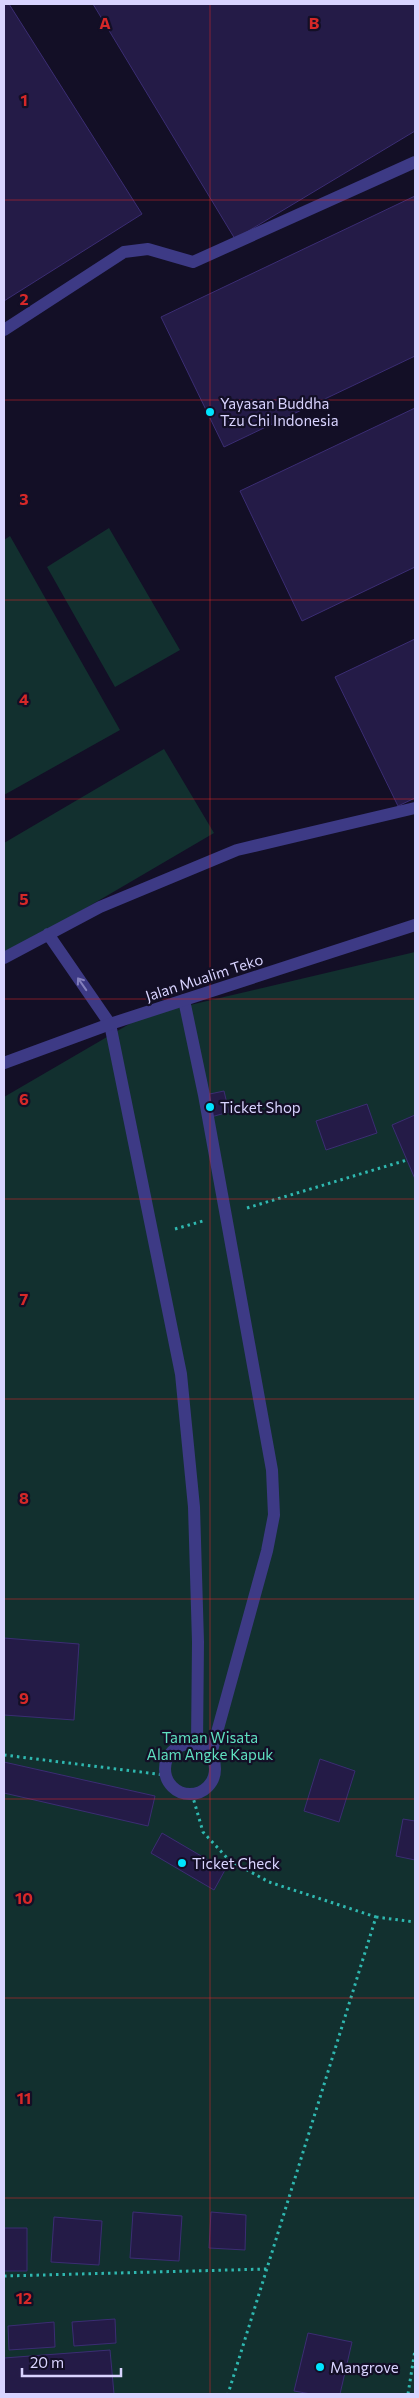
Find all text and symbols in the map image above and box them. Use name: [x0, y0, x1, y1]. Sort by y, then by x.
text: A: [99, 13, 111, 32]
text: B: [309, 13, 320, 32]
text: 1: [20, 90, 28, 109]
text: 2: [19, 289, 29, 308]
place label: Yayasan Buddha Tzu Chi Indonesia: [220, 394, 339, 429]
marker: Yayasan Buddha Tzu Chi Indonesia: [204, 406, 216, 418]
text: 3: [19, 489, 29, 508]
text: 4: [19, 689, 29, 708]
text: 5: [19, 889, 29, 908]
street label: Jalan Mualim Teko: [143, 949, 265, 1005]
one-way arrow: [77, 977, 87, 991]
text: 6: [19, 1089, 29, 1108]
place label: Ticket Shop: [220, 1098, 301, 1116]
marker: Ticket Shop: [204, 1101, 216, 1113]
text: 7: [20, 1289, 29, 1308]
text: 8: [19, 1488, 29, 1507]
text: 9: [19, 1688, 29, 1707]
park label: Taman Wisata Alam Angke Kapuk: [147, 1728, 273, 1763]
place label: Ticket Check: [192, 1854, 280, 1872]
marker: Ticket Check: [176, 1857, 188, 1869]
text: 10: [15, 1888, 33, 1907]
text: 11: [17, 2088, 31, 2107]
text: 12: [16, 2288, 32, 2307]
scale bar: [22, 2346, 121, 2378]
text: 20 m: [30, 2353, 64, 2371]
place label: Mangrove: [330, 2358, 399, 2376]
marker: Mangrove: [314, 2361, 326, 2373]

